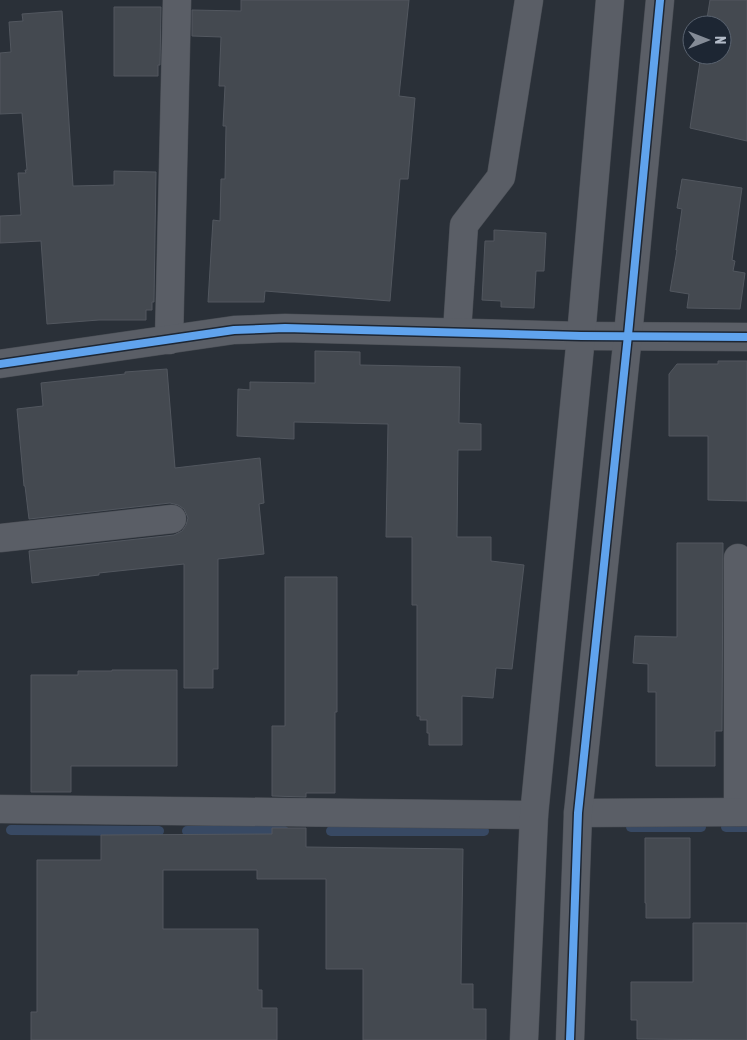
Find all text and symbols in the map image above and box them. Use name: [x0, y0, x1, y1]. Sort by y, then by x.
north arrow: [682, 15, 732, 65]
text: N: [712, 36, 728, 44]

